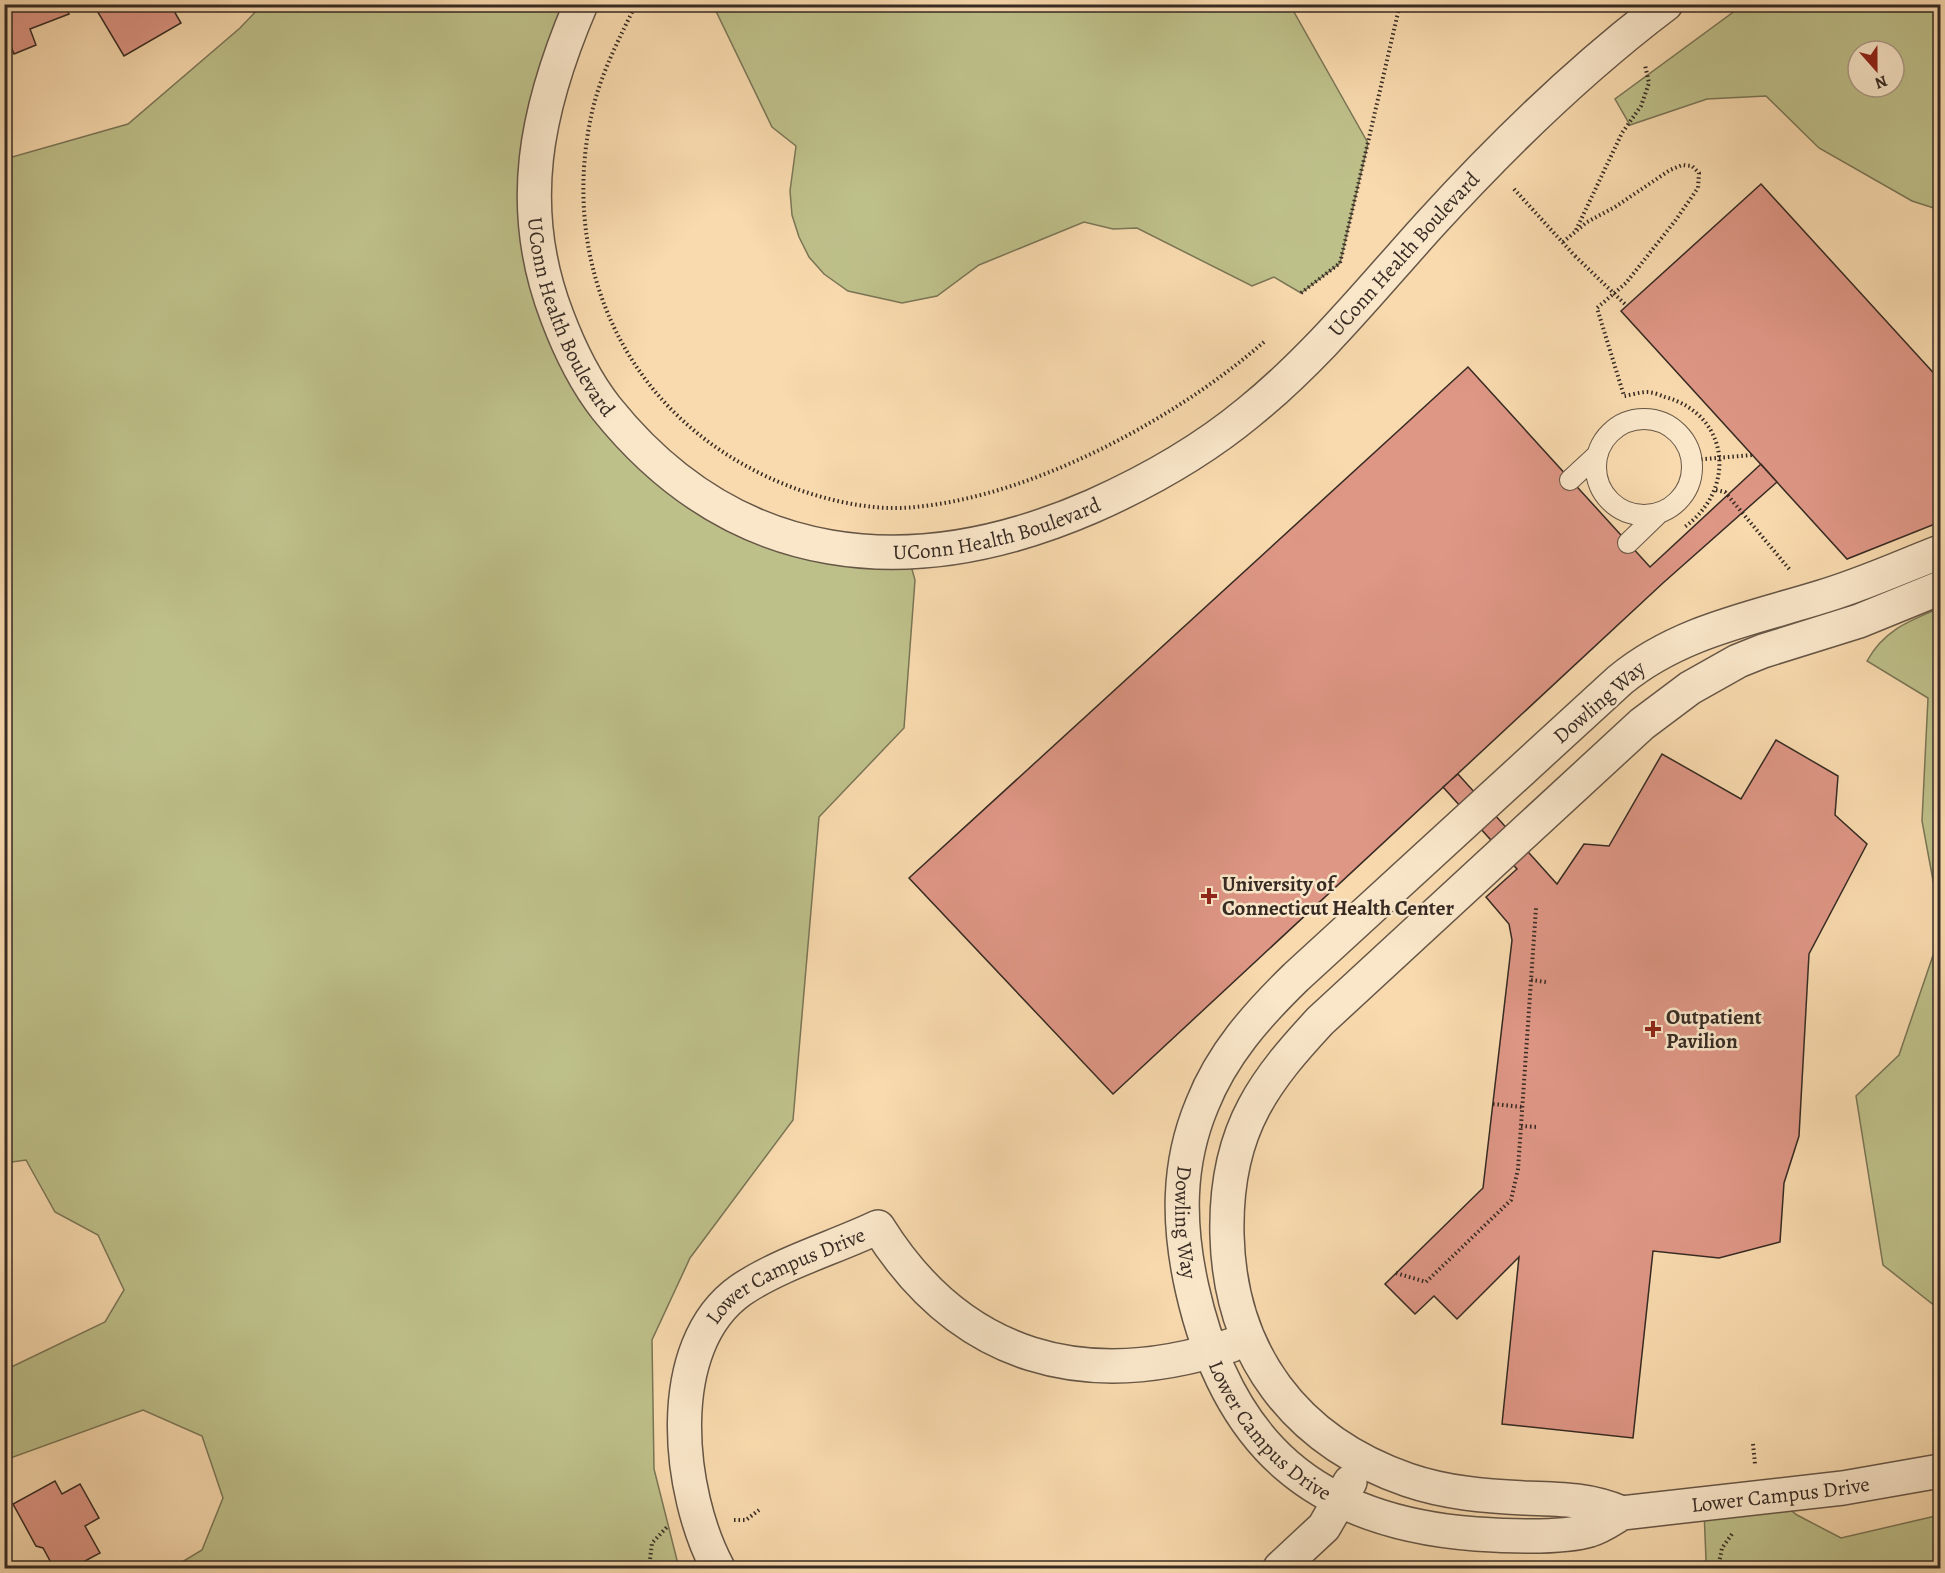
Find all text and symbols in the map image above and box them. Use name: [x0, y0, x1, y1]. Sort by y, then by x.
north arrow: [1846, 39, 1906, 99]
text: N: [1871, 70, 1890, 95]
street label: UConn Health Boulevard: [1322, 165, 1486, 343]
street label: UConn Health Boulevard: [521, 216, 622, 423]
street label: UConn Health Boulevard: [893, 490, 1106, 566]
street label: Dowling Way: [1547, 654, 1652, 750]
place label: University of Connecticut Health Center: [1222, 870, 1455, 922]
marker: University of Connecticut Health Center: [1200, 887, 1218, 905]
place label: Outpatient Pavilion: [1666, 1003, 1762, 1055]
marker: Outpatient Pavilion: [1644, 1020, 1662, 1038]
street label: Dowling Way: [1168, 1164, 1204, 1282]
street label: Lower Campus Drive: [699, 1221, 869, 1330]
street label: Lower Campus Drive: [1202, 1356, 1336, 1507]
street label: Lower Campus Drive: [1690, 1470, 1872, 1519]

